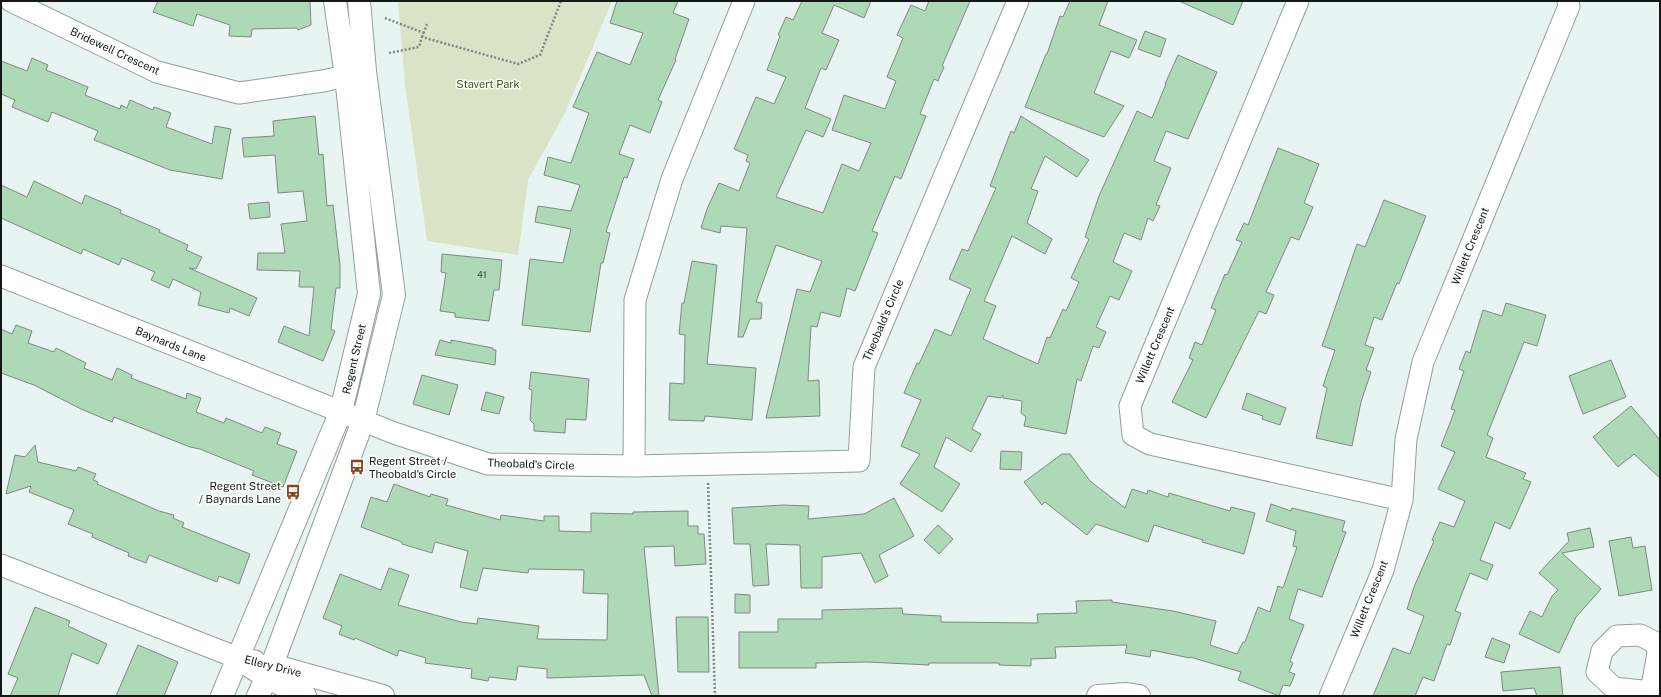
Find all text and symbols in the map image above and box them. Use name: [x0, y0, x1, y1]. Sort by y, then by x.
street label: Bridewell Crescent: [68, 25, 162, 77]
park label: Stavert Park: [456, 78, 520, 90]
street label: Willett Crescent: [1449, 206, 1491, 286]
house number: 41: [477, 269, 487, 280]
street label: Theobald's Circle: [860, 277, 906, 363]
street label: Willett Crescent: [1133, 305, 1177, 385]
street label: Regent Street: [340, 323, 368, 395]
street label: Baynards Lane: [134, 324, 208, 364]
place label: Regent Street / Theobald's Circle: [369, 455, 456, 480]
street label: Theobald's Circle: [487, 456, 575, 472]
bus stop icon: Regent Street / Theobald's Circle: [348, 458, 366, 476]
place label: Regent Street / Baynards Lane: [199, 480, 281, 505]
bus stop icon: Regent Street / Baynards Lane: [284, 483, 302, 501]
street label: Willett Crescent: [1348, 559, 1390, 639]
street label: Ellery Drive: [243, 653, 303, 679]

